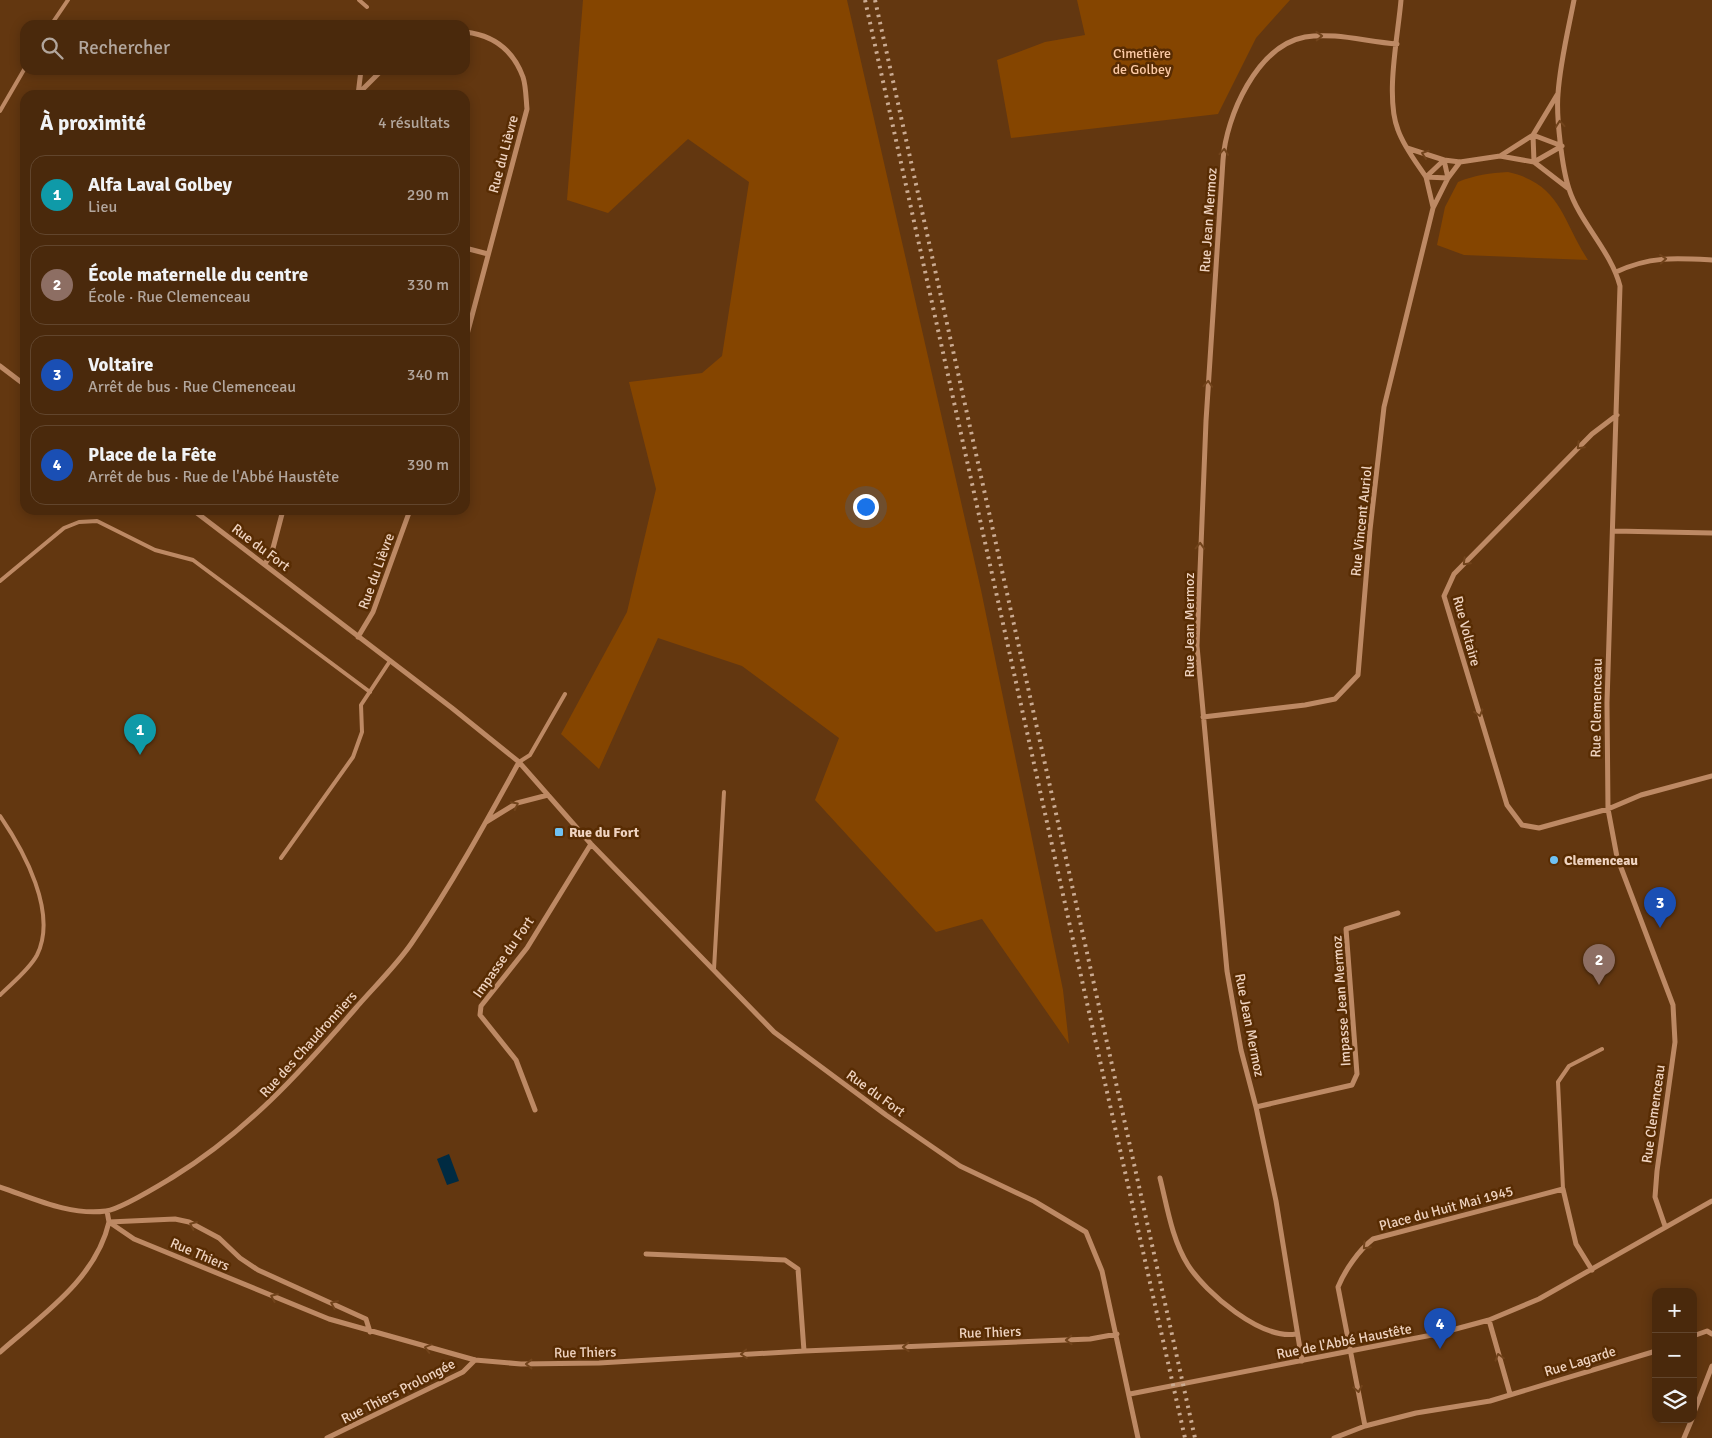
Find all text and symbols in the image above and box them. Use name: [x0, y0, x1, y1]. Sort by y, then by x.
search box: [20, 20, 470, 75]
one-way arrow: [1315, 31, 1323, 42]
icon: search: [38, 34, 66, 62]
text: Rechercher: [78, 36, 170, 60]
park label: Cimetière de Golbey: [1113, 45, 1172, 78]
text: À proximité: [40, 110, 146, 136]
text: 4 résultats: [378, 113, 450, 133]
street label: Rue du Lièvre: [485, 113, 522, 195]
one-way arrow: [1555, 120, 1566, 128]
one-way arrow: [1218, 147, 1229, 155]
one-way arrow: [1422, 150, 1430, 160]
street label: Rue Jean Mermoz: [1196, 167, 1221, 273]
text: Alfa Laval Golbey: [88, 173, 232, 197]
text: 1: [53, 185, 61, 205]
text: 290 m: [407, 185, 449, 205]
text: Lieu: [88, 197, 117, 217]
one-way arrow: [1659, 253, 1667, 264]
text: École maternelle du centre: [88, 263, 308, 287]
text: 2: [53, 275, 61, 295]
text: 330 m: [407, 275, 449, 295]
text: École · Rue Clemenceau: [88, 287, 251, 307]
text: Voltaire: [88, 353, 154, 377]
text: 3: [53, 365, 61, 385]
text: 340 m: [407, 365, 449, 385]
text: Arrêt de bus · Rue Clemenceau: [88, 377, 296, 397]
one-way arrow: [1203, 379, 1214, 387]
one-way arrow: [1577, 441, 1586, 450]
text: Place de la Fête: [88, 443, 216, 467]
text: 4: [53, 455, 61, 475]
text: 390 m: [407, 455, 449, 475]
street label: Rue Vincent Auriol: [1347, 465, 1376, 577]
text: Arrêt de bus · Rue de l'Abbé Haustête: [88, 467, 339, 487]
your location: [853, 494, 879, 520]
street label: Rue du Fort: [228, 520, 293, 575]
street label: Rue du Lièvre: [355, 531, 398, 612]
one-way arrow: [1195, 542, 1206, 550]
one-way arrow: [1463, 557, 1472, 566]
street label: Rue Jean Mermoz: [1181, 573, 1198, 677]
street label: Rue Voltaire: [1449, 594, 1484, 668]
street label: Rue Clemenceau: [1587, 658, 1606, 758]
one-way arrow: [1474, 708, 1484, 716]
pin: 1: [124, 714, 156, 755]
one-way arrow: [510, 801, 519, 811]
place label: Rue du Fort: [569, 824, 640, 841]
marker: Rue du Fort: [553, 826, 565, 838]
place label: Clemenceau: [1564, 852, 1638, 869]
marker: Clemenceau: [1548, 854, 1560, 866]
pin: 3: [1644, 887, 1676, 928]
street label: Impasse du Fort: [469, 914, 538, 1001]
street label: Impasse Jean Mermoz: [1328, 935, 1355, 1067]
pin: 2: [1583, 944, 1615, 985]
street label: Rue Jean Mermoz: [1231, 972, 1268, 1078]
street label: Rue des Chaudronniers: [256, 988, 361, 1101]
street label: Rue Clemenceau: [1638, 1064, 1669, 1164]
street label: Rue du Fort: [843, 1066, 908, 1120]
street label: Place du Huit Mai 1945: [1377, 1182, 1515, 1235]
one-way arrow: [189, 1221, 198, 1231]
street label: Rue Thiers: [168, 1234, 232, 1274]
one-way arrow: [1363, 1240, 1372, 1249]
map controls: [1652, 1288, 1697, 1423]
button: +: [1652, 1288, 1697, 1333]
one-way arrow: [270, 1293, 279, 1304]
one-way arrow: [330, 1299, 339, 1310]
pin: 4: [1424, 1308, 1456, 1349]
street label: Rue de l'Abbé Haustête: [1275, 1320, 1413, 1363]
street label: Rue Thiers: [959, 1323, 1021, 1342]
button: −: [1652, 1333, 1697, 1378]
one-way arrow: [1064, 1335, 1072, 1345]
one-way arrow: [902, 1341, 910, 1352]
street label: Rue Thiers: [554, 1343, 616, 1362]
street label: Rue Lagarde: [1542, 1343, 1618, 1380]
one-way arrow: [424, 1344, 432, 1354]
one-way arrow: [740, 1349, 748, 1360]
one-way arrow: [1495, 1353, 1505, 1361]
street label: Rue Thiers Prolongée: [338, 1355, 458, 1428]
one-way arrow: [525, 1359, 533, 1369]
button: layers: [1652, 1378, 1697, 1423]
one-way arrow: [1353, 1384, 1363, 1393]

